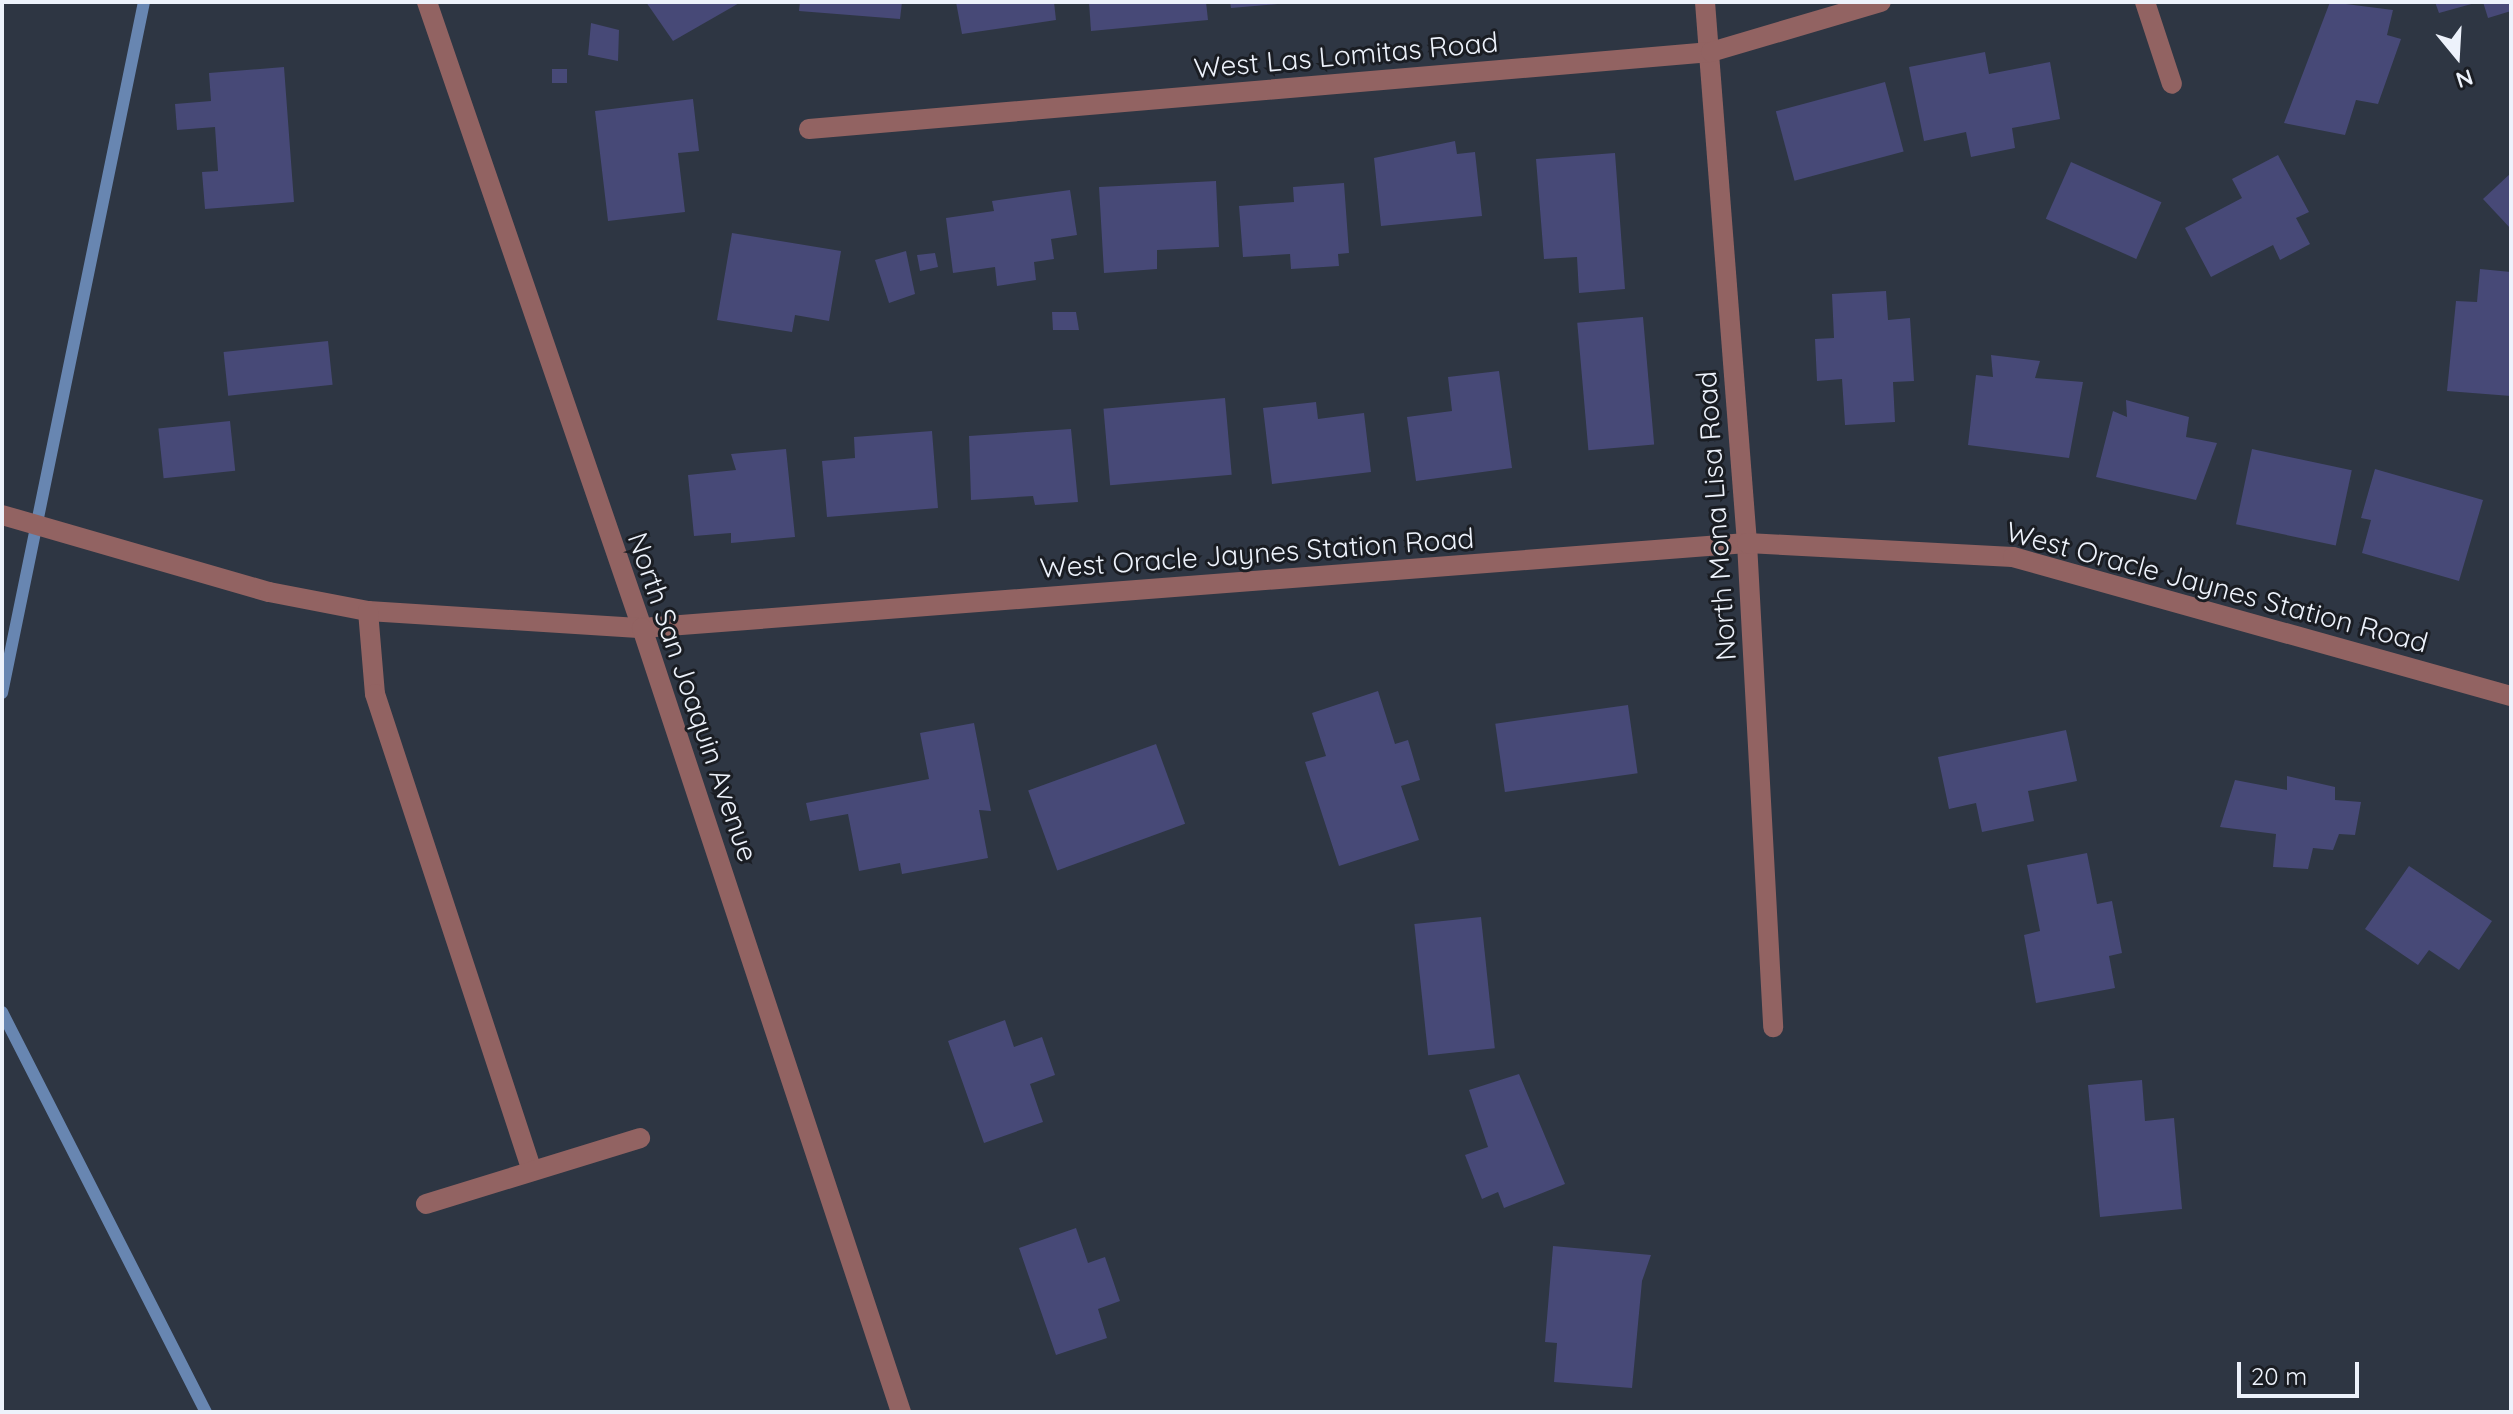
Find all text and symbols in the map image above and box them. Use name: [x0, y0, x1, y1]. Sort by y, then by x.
north arrow: [2417, 16, 2497, 96]
street label: West Las Lomitas Road: [1192, 25, 1500, 85]
text: N: [2452, 63, 2476, 95]
street label: North Mona Lisa Road: [1689, 370, 1743, 662]
street label: West Oracle Jaynes Station Road: [2002, 514, 2432, 660]
street label: West Oracle Jaynes Station Road: [1039, 521, 1475, 585]
street label: North San Joaquin Avenue: [621, 528, 765, 866]
scale bar: [2241, 1346, 2363, 1396]
text: 20 m: [2251, 1361, 2307, 1391]

